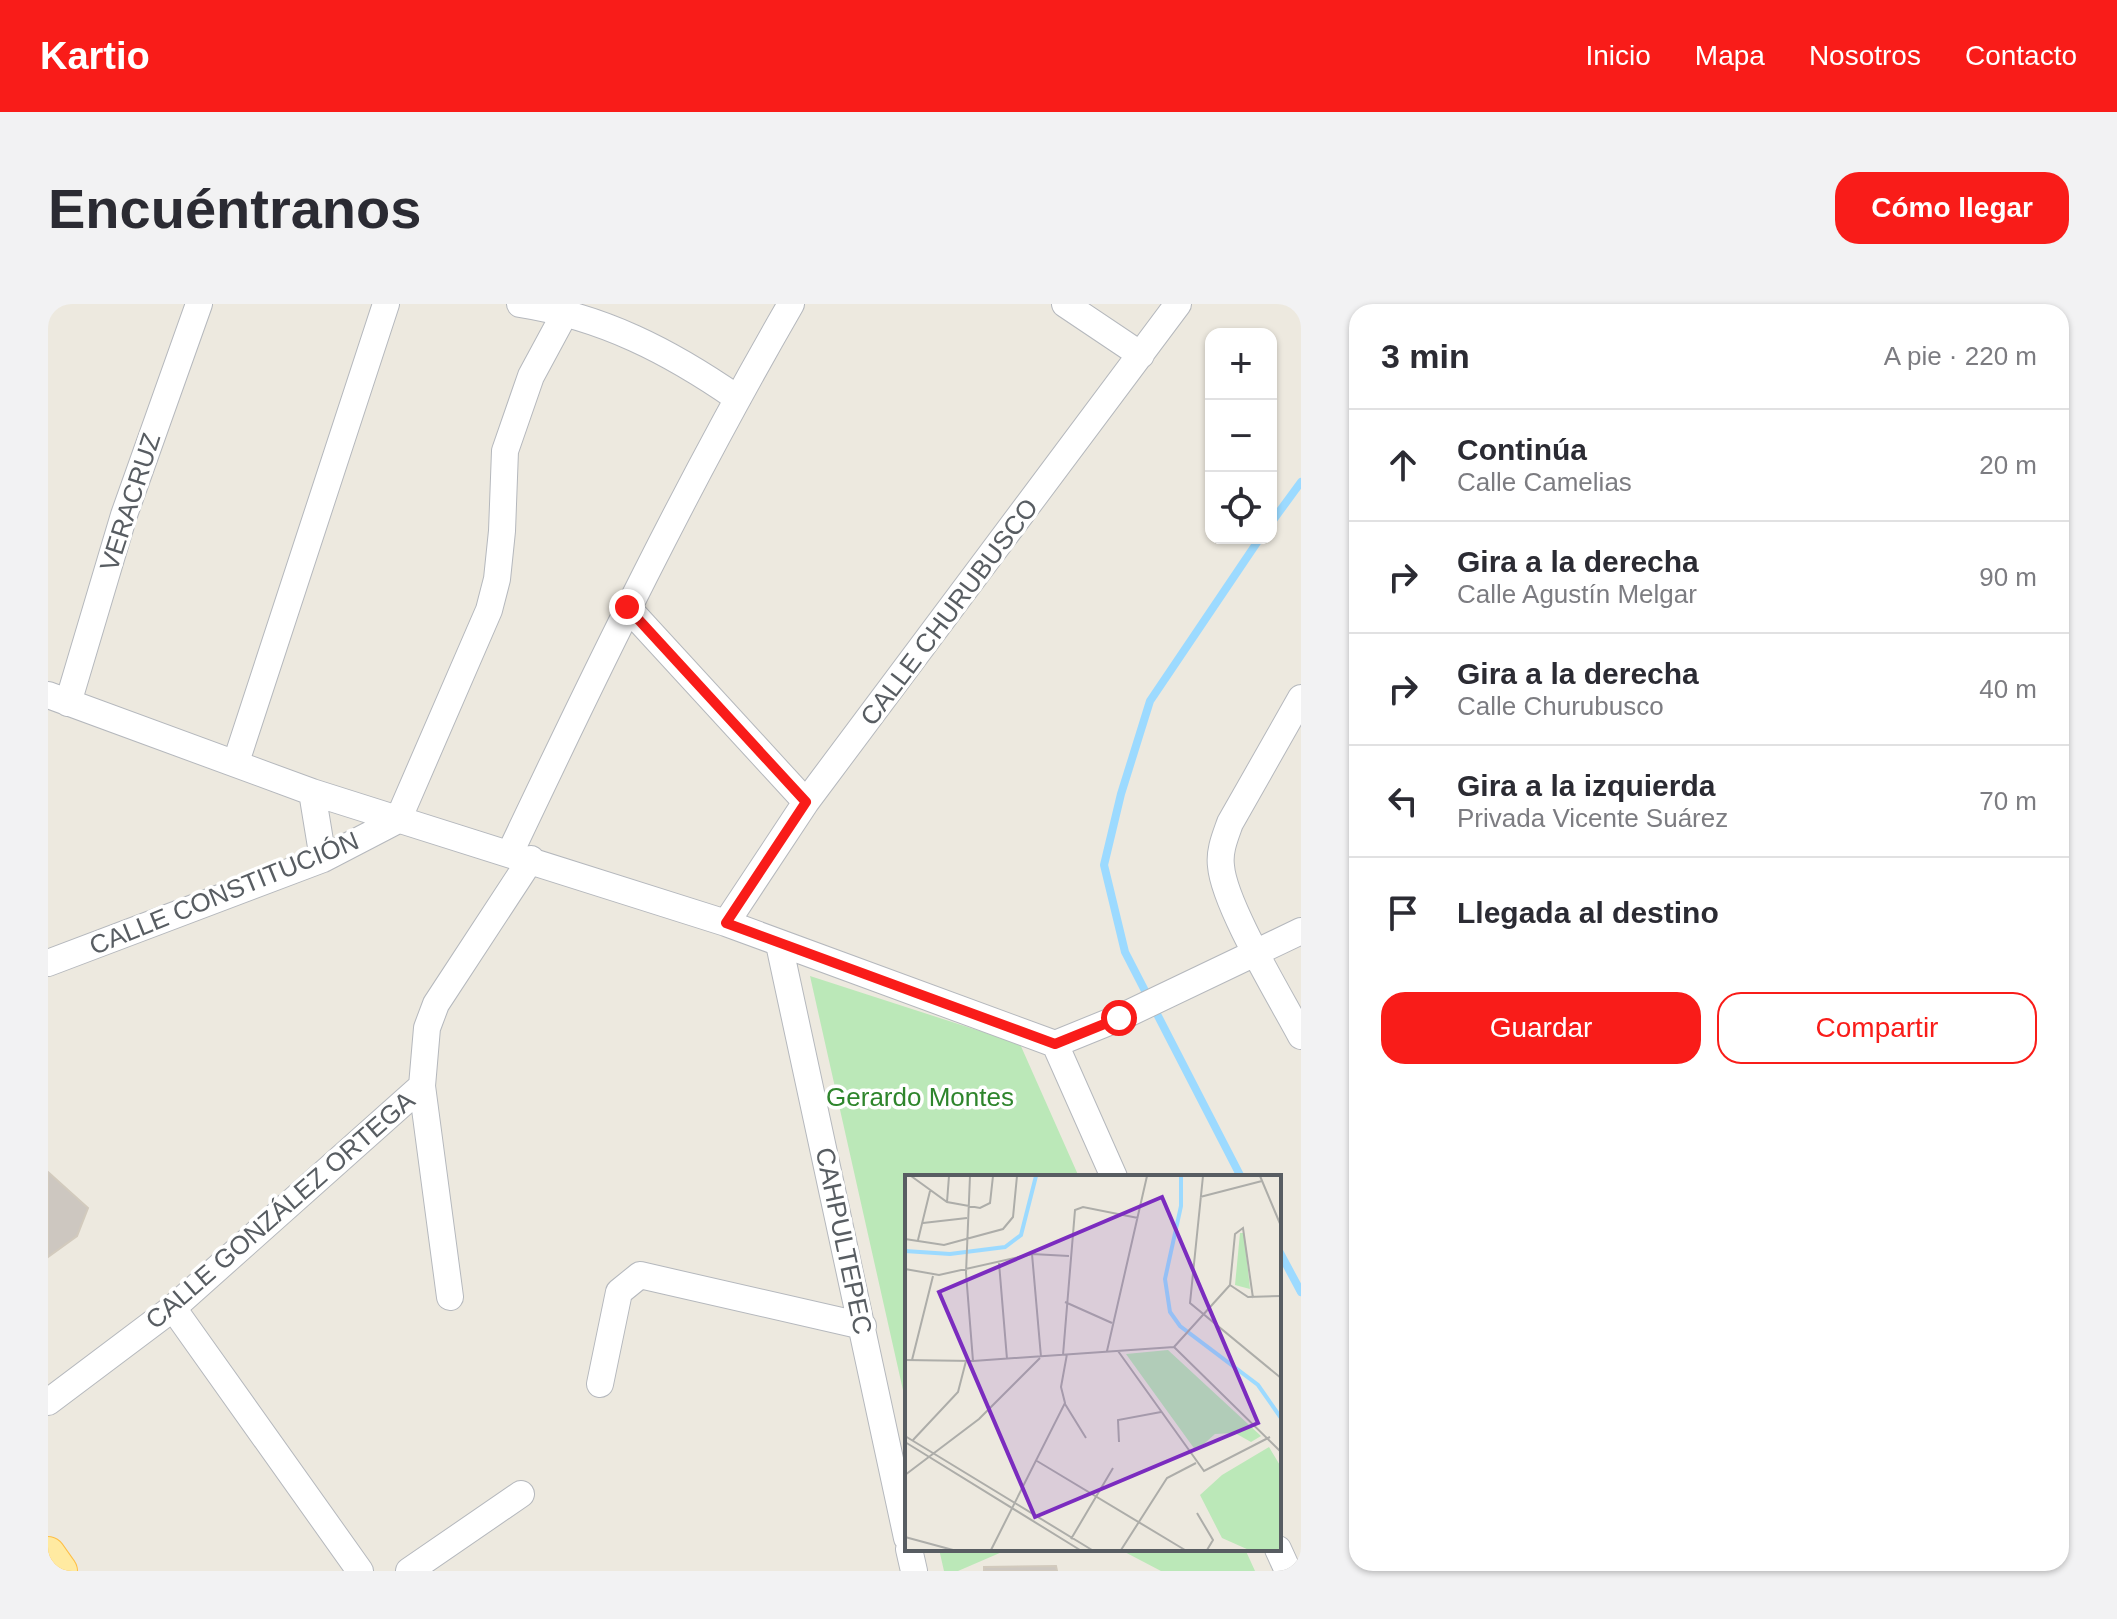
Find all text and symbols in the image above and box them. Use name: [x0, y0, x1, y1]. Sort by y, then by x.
text: Kartio: [40, 35, 150, 77]
text: Inicio: [1585, 40, 1651, 71]
text: Mapa: [1695, 40, 1765, 71]
text: Nosotros: [1809, 40, 1921, 71]
text: Contacto: [1965, 40, 2077, 71]
button: Cómo llegar: [1835, 172, 2069, 244]
text: Encuéntranos: [48, 177, 421, 240]
map controls: [1205, 328, 1277, 544]
button: +: [1205, 328, 1277, 400]
text: 3 min: [1381, 337, 1470, 375]
text: A pie · 220 m: [1884, 341, 2037, 371]
button: −: [1205, 400, 1277, 472]
street label: VERACRUZ: [94, 429, 166, 575]
text: Continúa: [1457, 433, 1587, 466]
icon: ahead: [1381, 443, 1425, 487]
text: 20 m: [1979, 450, 2037, 480]
text: Calle Camelias: [1457, 467, 1632, 497]
button: locate: [1205, 472, 1277, 544]
street label: CALLE CHURUBUSCO: [854, 493, 1044, 731]
text: Gira a la derecha: [1457, 545, 1699, 578]
icon: right: [1381, 555, 1425, 599]
text: 90 m: [1979, 562, 2037, 592]
text: Calle Agustín Melgar: [1457, 579, 1697, 609]
route end: [609, 589, 645, 625]
text: Gira a la derecha: [1457, 657, 1699, 690]
icon: right: [1381, 667, 1425, 711]
text: 40 m: [1979, 674, 2037, 704]
text: Calle Churubusco: [1457, 691, 1664, 721]
text: Gira a la izquierda: [1457, 769, 1715, 802]
icon: left: [1381, 779, 1425, 823]
text: 70 m: [1979, 786, 2037, 816]
text: Privada Vicente Suárez: [1457, 803, 1728, 833]
street label: CALLE CONSTITUCIÓN: [85, 825, 363, 961]
icon: arrive: [1381, 891, 1425, 935]
text: Llegada al destino: [1457, 896, 1719, 929]
button: Guardar: [1381, 992, 1701, 1064]
button: Compartir: [1717, 992, 2037, 1064]
route start: [1101, 1000, 1137, 1036]
park label: Gerardo Montes: [826, 1082, 1014, 1112]
street label: CALLE GONZÁLEZ ORTEGA: [139, 1085, 421, 1335]
street label: CAHPULTEPEC: [810, 1145, 878, 1337]
inset map: [905, 1175, 1281, 1551]

